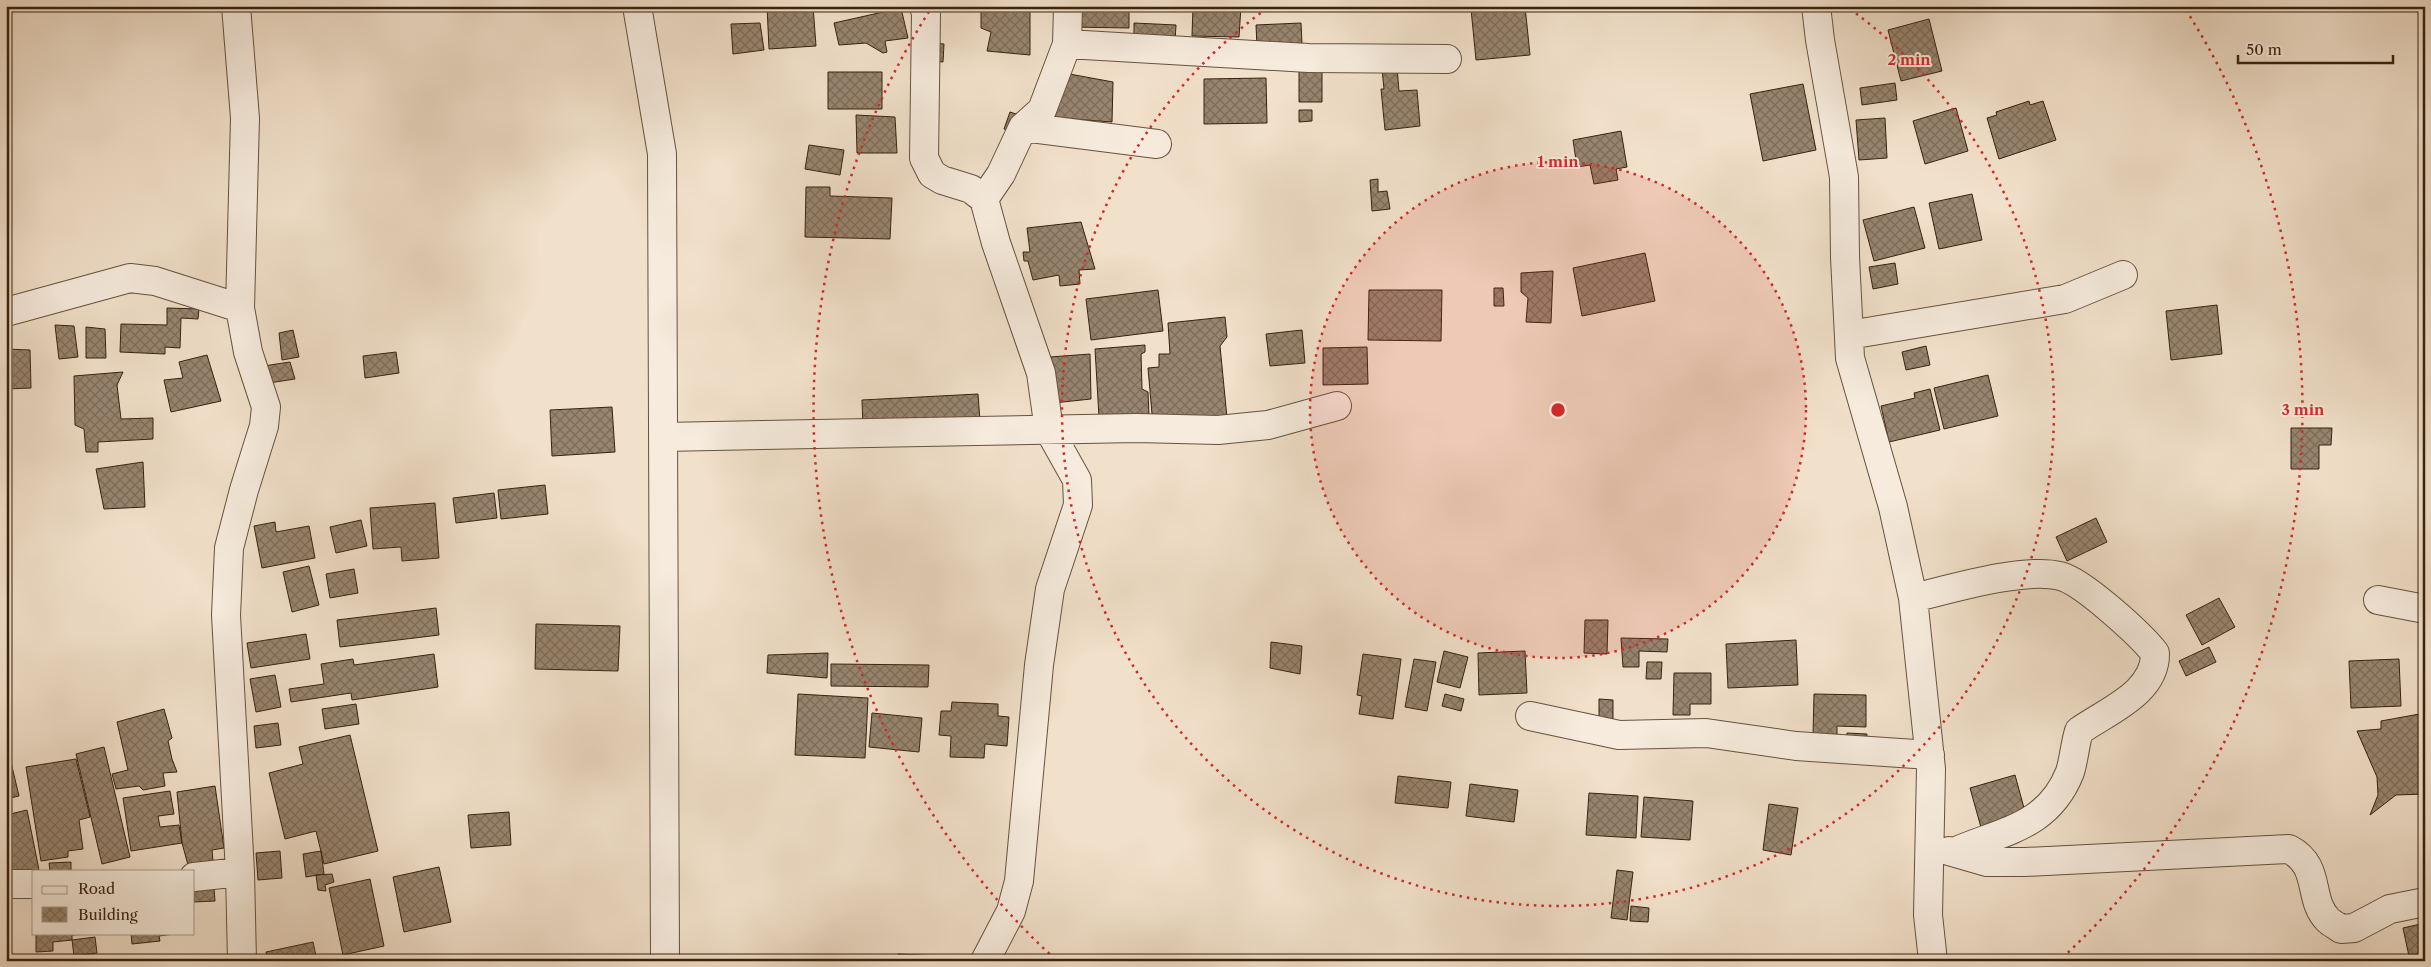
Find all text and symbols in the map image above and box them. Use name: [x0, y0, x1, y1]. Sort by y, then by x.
scale bar: [2238, 32, 2394, 64]
text: 50 m: [2246, 40, 2282, 59]
text: 2 min: [1887, 50, 1931, 69]
text: 1 min: [1537, 152, 1579, 171]
text: 3 min: [2282, 400, 2325, 419]
centre of rings: [1549, 401, 1567, 419]
legend: [32, 870, 195, 934]
text: Road: [78, 879, 115, 898]
text: Building: [78, 905, 138, 924]

